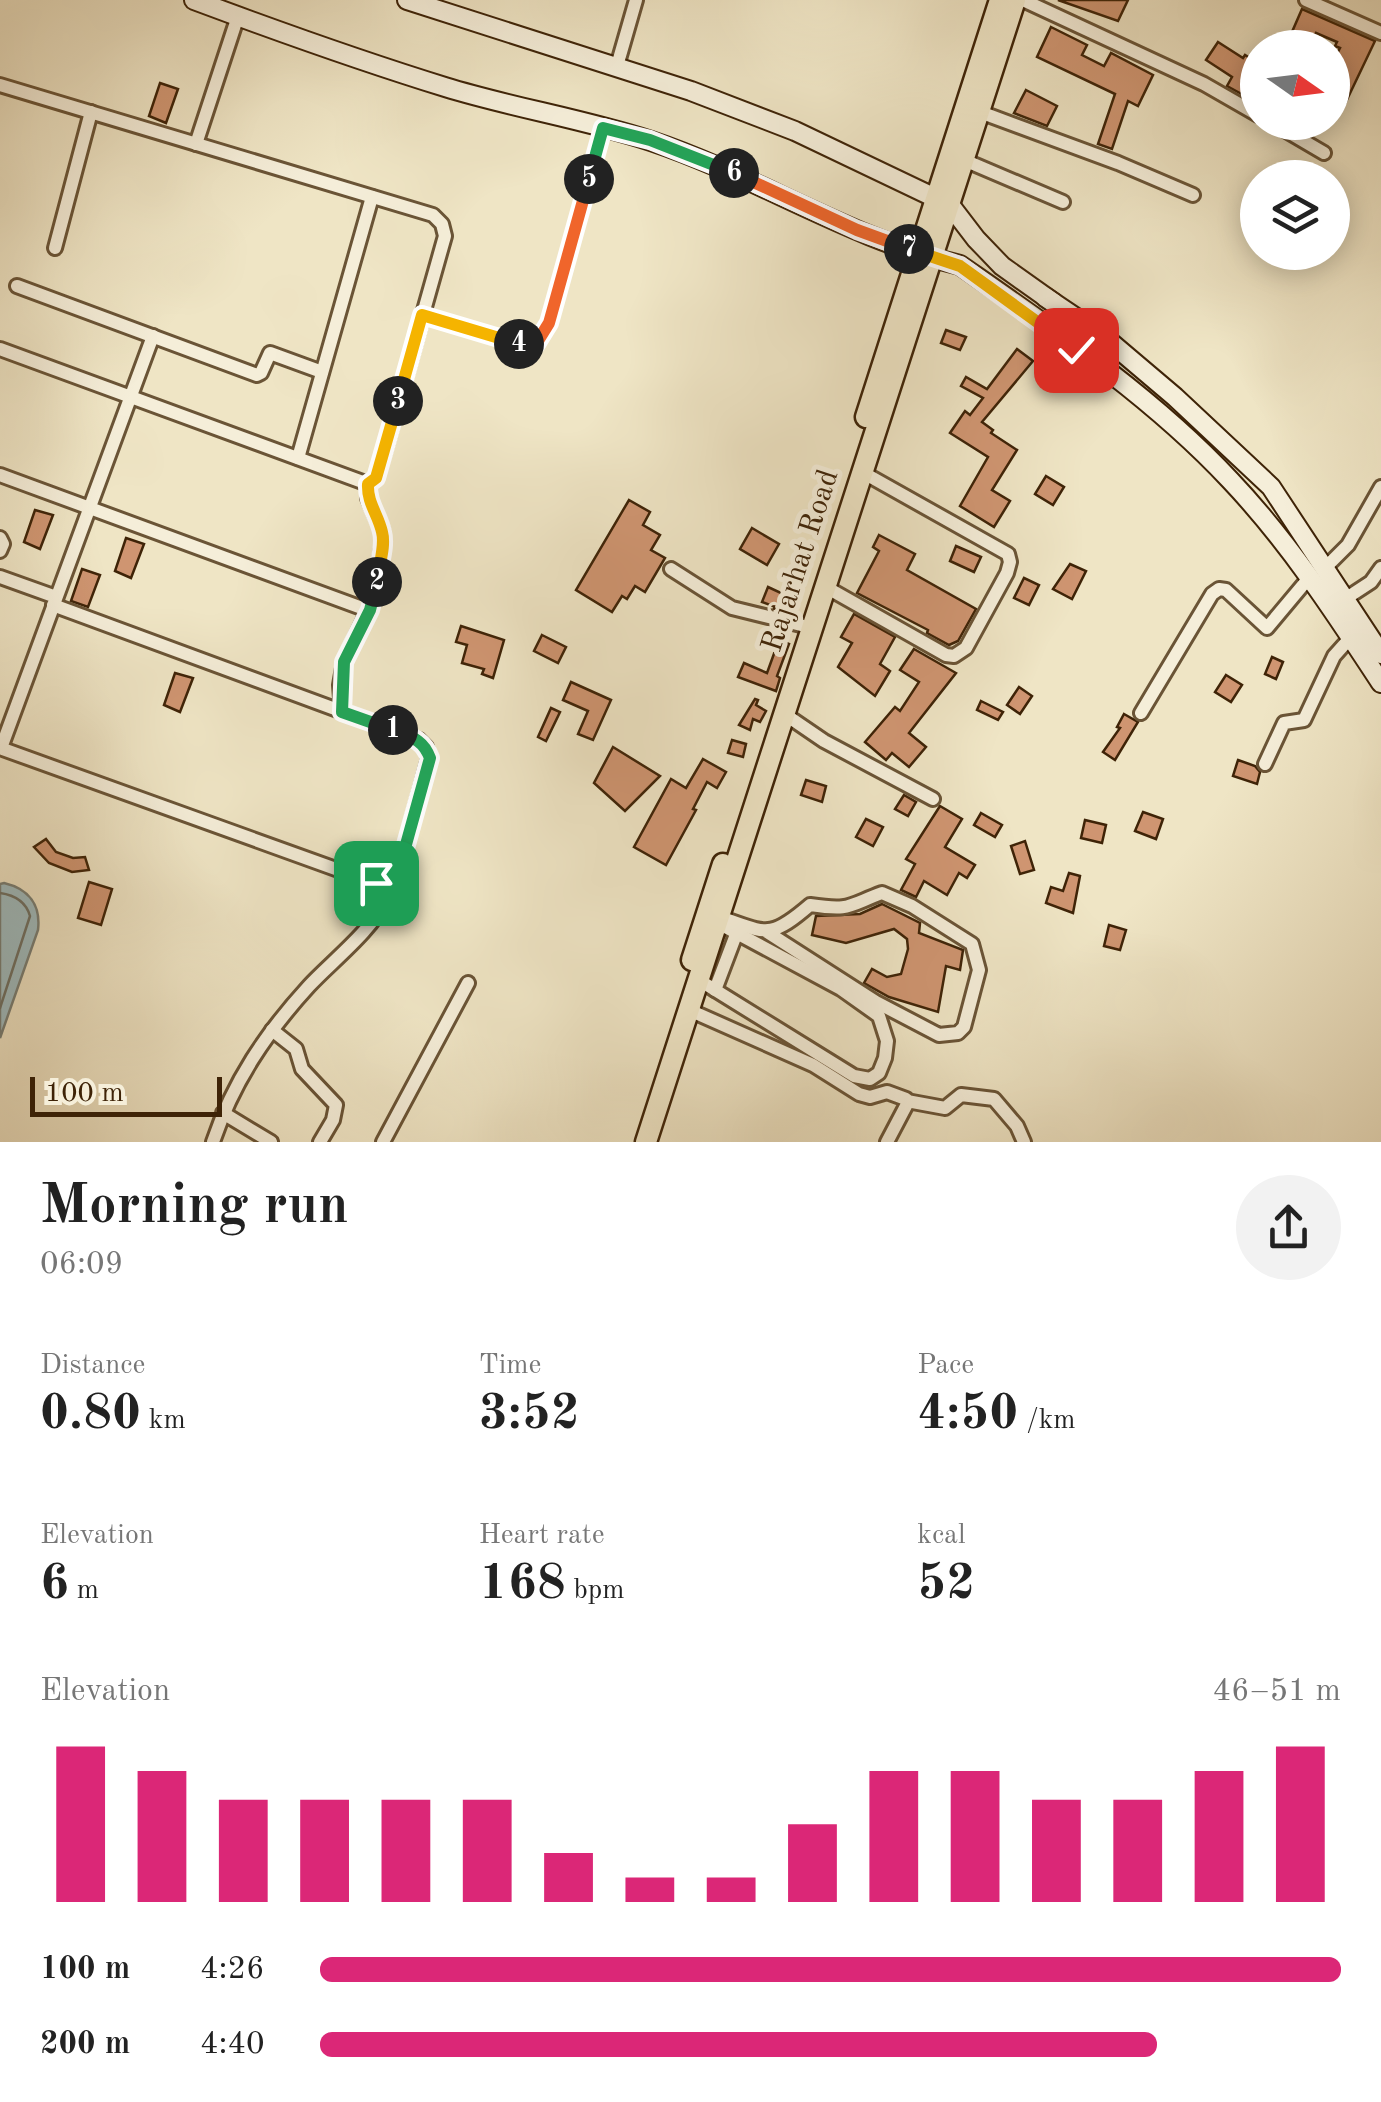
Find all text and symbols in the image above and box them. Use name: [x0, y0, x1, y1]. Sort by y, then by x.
north arrow: [1240, 30, 1350, 140]
map controls: [1240, 30, 1350, 270]
pin: 6: [709, 148, 759, 198]
pin: 5: [564, 154, 614, 204]
text: 6: [726, 159, 742, 187]
button: layers: [1240, 160, 1350, 270]
text: 5: [581, 165, 597, 193]
pin: 7: [884, 224, 934, 274]
text: 7: [901, 235, 917, 263]
pin: [1034, 308, 1119, 393]
pin: 4: [494, 319, 544, 369]
icon: check: [1049, 323, 1104, 378]
text: 4: [511, 330, 527, 358]
pin: 3: [373, 376, 423, 426]
text: 3: [390, 387, 406, 415]
street label: Rajarhat Road: [757, 466, 845, 656]
pin: 2: [352, 557, 402, 607]
text: 2: [369, 568, 385, 596]
pin: 1: [368, 705, 418, 755]
text: 1: [385, 716, 401, 744]
pin: [334, 841, 419, 926]
icon: arrive: [349, 856, 404, 911]
scale bar: [30, 1072, 222, 1116]
text: 100 m: [45, 1080, 124, 1108]
button: share: [1236, 1175, 1341, 1280]
text: Morning run: [40, 1180, 349, 1235]
text: 06:09: [40, 1249, 123, 1281]
text: Distance: [40, 1352, 145, 1380]
text: Time: [479, 1352, 541, 1380]
text: Pace: [917, 1352, 974, 1380]
text: 0.80: [40, 1390, 141, 1440]
text: 3:52: [479, 1390, 580, 1440]
text: 4:50: [917, 1390, 1018, 1440]
text: km: [141, 1407, 186, 1435]
text: /km: [1018, 1407, 1076, 1435]
text: Elevation: [40, 1522, 154, 1550]
text: Heart rate: [479, 1522, 605, 1550]
text: kcal: [917, 1522, 966, 1550]
text: 6: [40, 1560, 69, 1610]
text: 168: [479, 1560, 566, 1610]
text: 52: [917, 1560, 975, 1610]
text: m: [69, 1577, 99, 1605]
text: bpm: [566, 1577, 625, 1605]
text: Elevation: [40, 1676, 170, 1708]
text: 46–51 m: [1213, 1676, 1341, 1708]
text: 100 m: [40, 1954, 130, 1986]
text: 4:26: [200, 1954, 265, 1986]
text: 200 m: [40, 2029, 130, 2061]
text: 4:40: [200, 2029, 265, 2061]

